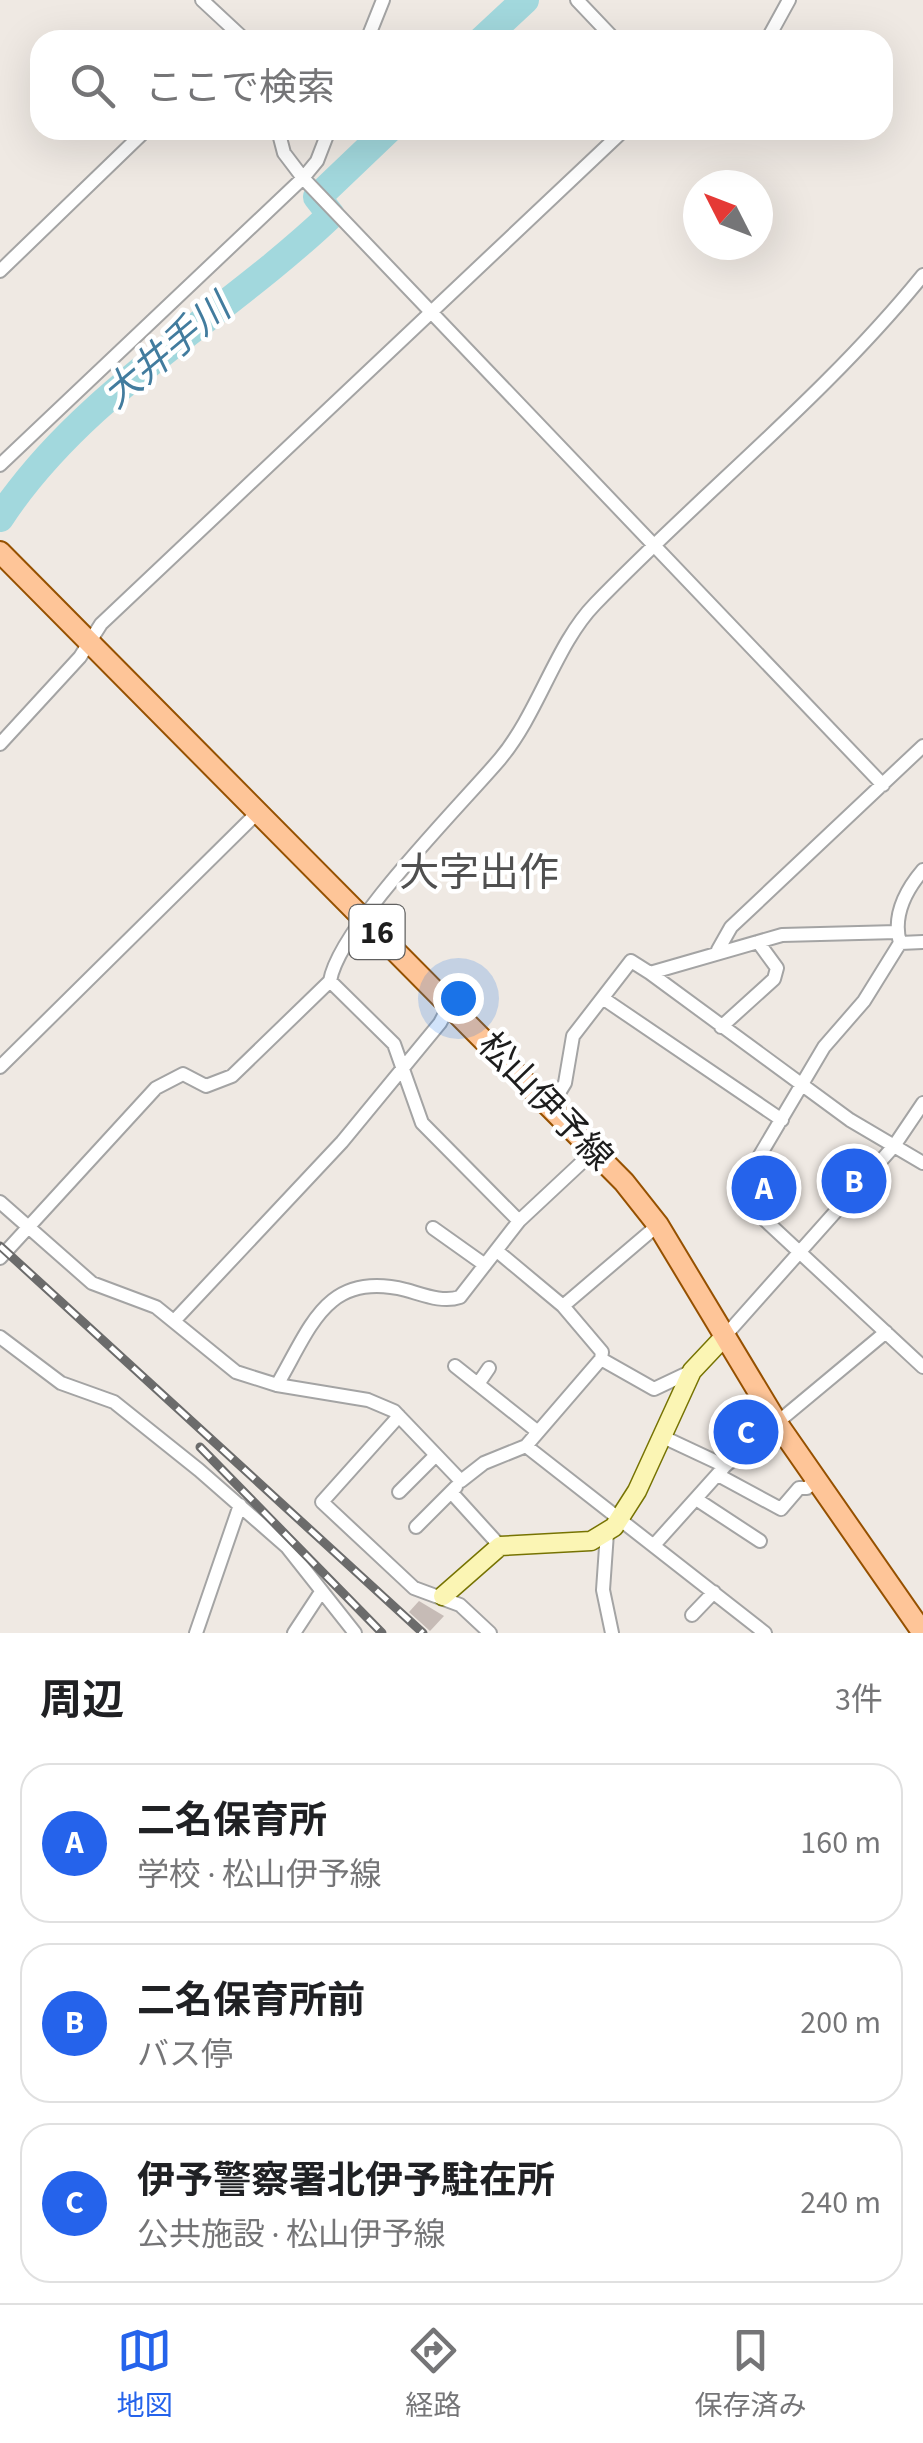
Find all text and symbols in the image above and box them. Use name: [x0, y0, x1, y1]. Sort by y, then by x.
search box: [30, 30, 893, 140]
icon: search: [65, 58, 120, 113]
text: ここで検索: [145, 61, 335, 115]
north arrow: [683, 170, 773, 260]
water label: 大井手川: [91, 280, 245, 421]
district label: 大字出作: [399, 845, 559, 902]
road number: 16: [350, 905, 404, 959]
your location: [433, 973, 484, 1024]
street label: 松山伊予線: [467, 1021, 624, 1182]
pin: B: [822, 1144, 886, 1218]
pin: A: [732, 1150, 796, 1226]
pin: C: [714, 1394, 778, 1470]
text: 周辺: [40, 1671, 124, 1731]
text: 3件: [835, 1677, 883, 1723]
text: 二名保育所: [137, 1794, 327, 1848]
text: A: [65, 1820, 84, 1866]
text: 160 m: [800, 1820, 881, 1866]
text: 学校 · 松山伊予線: [137, 1852, 382, 1898]
text: 二名保育所前: [137, 1974, 365, 2028]
text: B: [65, 2000, 84, 2046]
text: 200 m: [800, 2000, 881, 2046]
text: バス停: [137, 2032, 233, 2078]
text: 伊予警察署北伊予駐在所: [137, 2154, 555, 2208]
text: C: [65, 2180, 84, 2226]
text: 240 m: [800, 2180, 881, 2226]
text: 公共施設 · 松山伊予線: [137, 2212, 446, 2258]
tab: 地図: [116, 2323, 173, 2426]
tab: 経路: [405, 2323, 462, 2426]
tab: 保存済み: [694, 2323, 807, 2426]

